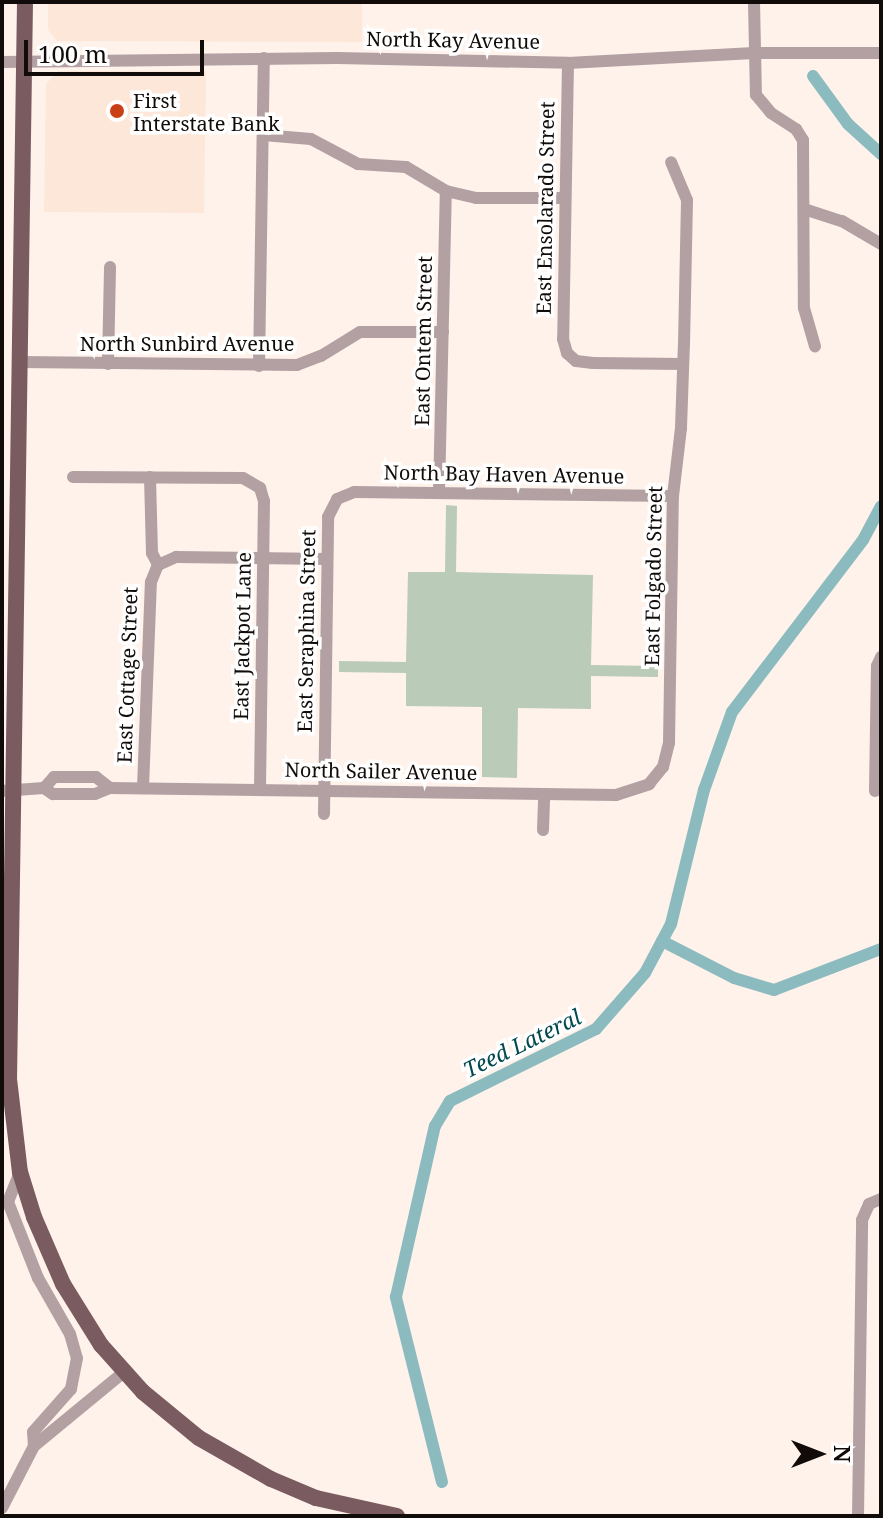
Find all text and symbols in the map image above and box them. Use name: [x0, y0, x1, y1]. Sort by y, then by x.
scale bar: [28, 24, 208, 74]
street label: North Kay Avenue: [366, 26, 540, 54]
text: 100 m: [38, 37, 107, 70]
place label: First Interstate Bank: [133, 88, 280, 135]
street label: East Ensolarado Street: [531, 101, 559, 315]
marker: First Interstate Bank: [108, 102, 126, 120]
street label: East Ontem Street: [410, 256, 436, 426]
street label: North Sunbird Avenue: [80, 331, 294, 355]
street label: North Bay Haven Avenue: [384, 460, 624, 488]
street label: East Folgado Street: [639, 486, 667, 666]
street label: East Seraphina Street: [292, 529, 320, 733]
street label: East Jackpot Lane: [229, 552, 255, 720]
street label: East Cottage Street: [112, 586, 142, 764]
street label: North Sailer Avenue: [284, 757, 478, 785]
water label: Teed Lateral: [459, 1003, 585, 1083]
north arrow: [779, 1414, 859, 1494]
text: N: [828, 1445, 858, 1463]

